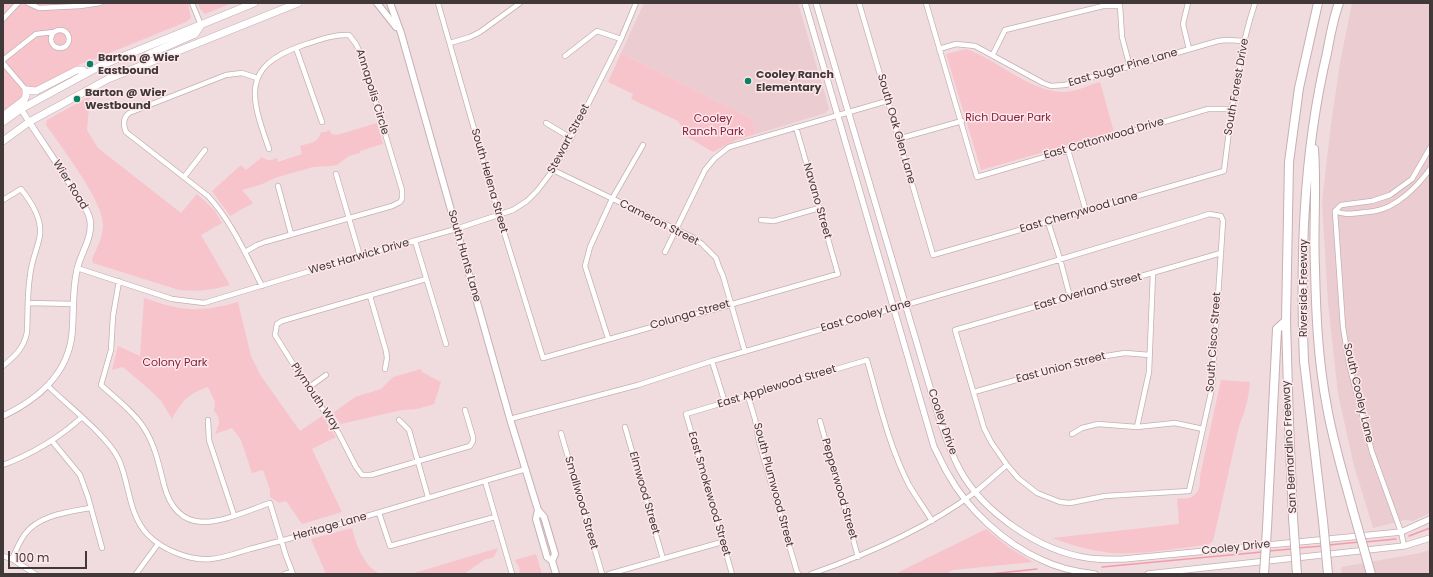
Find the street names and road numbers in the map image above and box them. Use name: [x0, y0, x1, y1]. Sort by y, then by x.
street label: South Forest Drive: [1222, 37, 1252, 137]
street label: East Sugar Pine Lane: [1067, 46, 1179, 90]
street label: Annapolis Circle: [353, 48, 391, 136]
street label: South Oak Glen Lane: [874, 73, 918, 185]
street label: Stewart Street: [545, 102, 593, 176]
street label: East Cottonwood Drive: [1042, 116, 1166, 162]
street label: South Helena Street: [468, 127, 510, 235]
street label: Wier Road: [50, 158, 90, 212]
street label: Navano Street: [800, 162, 834, 240]
street label: East Cherrywood Lane: [1019, 190, 1139, 236]
street label: Cameron Street: [617, 197, 701, 249]
street label: South Hunts Lane: [445, 209, 483, 303]
street label: West Harwick Drive: [307, 236, 411, 278]
street label: Riverside Freeway: [1297, 239, 1311, 337]
street label: East Overland Street: [1033, 270, 1143, 314]
street label: South Cisco Street: [1204, 292, 1224, 392]
street label: Colunga Street: [649, 297, 731, 333]
street label: East Cooley Lane: [819, 297, 913, 335]
street label: South Cooley Lane: [1340, 342, 1376, 444]
street label: East Union Street: [1015, 350, 1107, 386]
street label: Plymouth Way: [287, 361, 343, 433]
street label: East Applewood Street: [716, 363, 838, 411]
street label: San Bernardino Freeway: [1280, 380, 1300, 514]
street label: Cooley Drive: [925, 387, 959, 457]
street label: South Plumwood Street: [750, 422, 796, 548]
street label: East Smokewood Street: [685, 430, 733, 558]
street label: Pepperwood Street: [818, 437, 860, 541]
street label: Elmwood Street: [626, 450, 662, 536]
street label: Smallwood Street: [561, 455, 601, 551]
street label: Heritage Lane: [292, 510, 368, 544]
street label: Cooley Drive: [1201, 538, 1271, 558]

